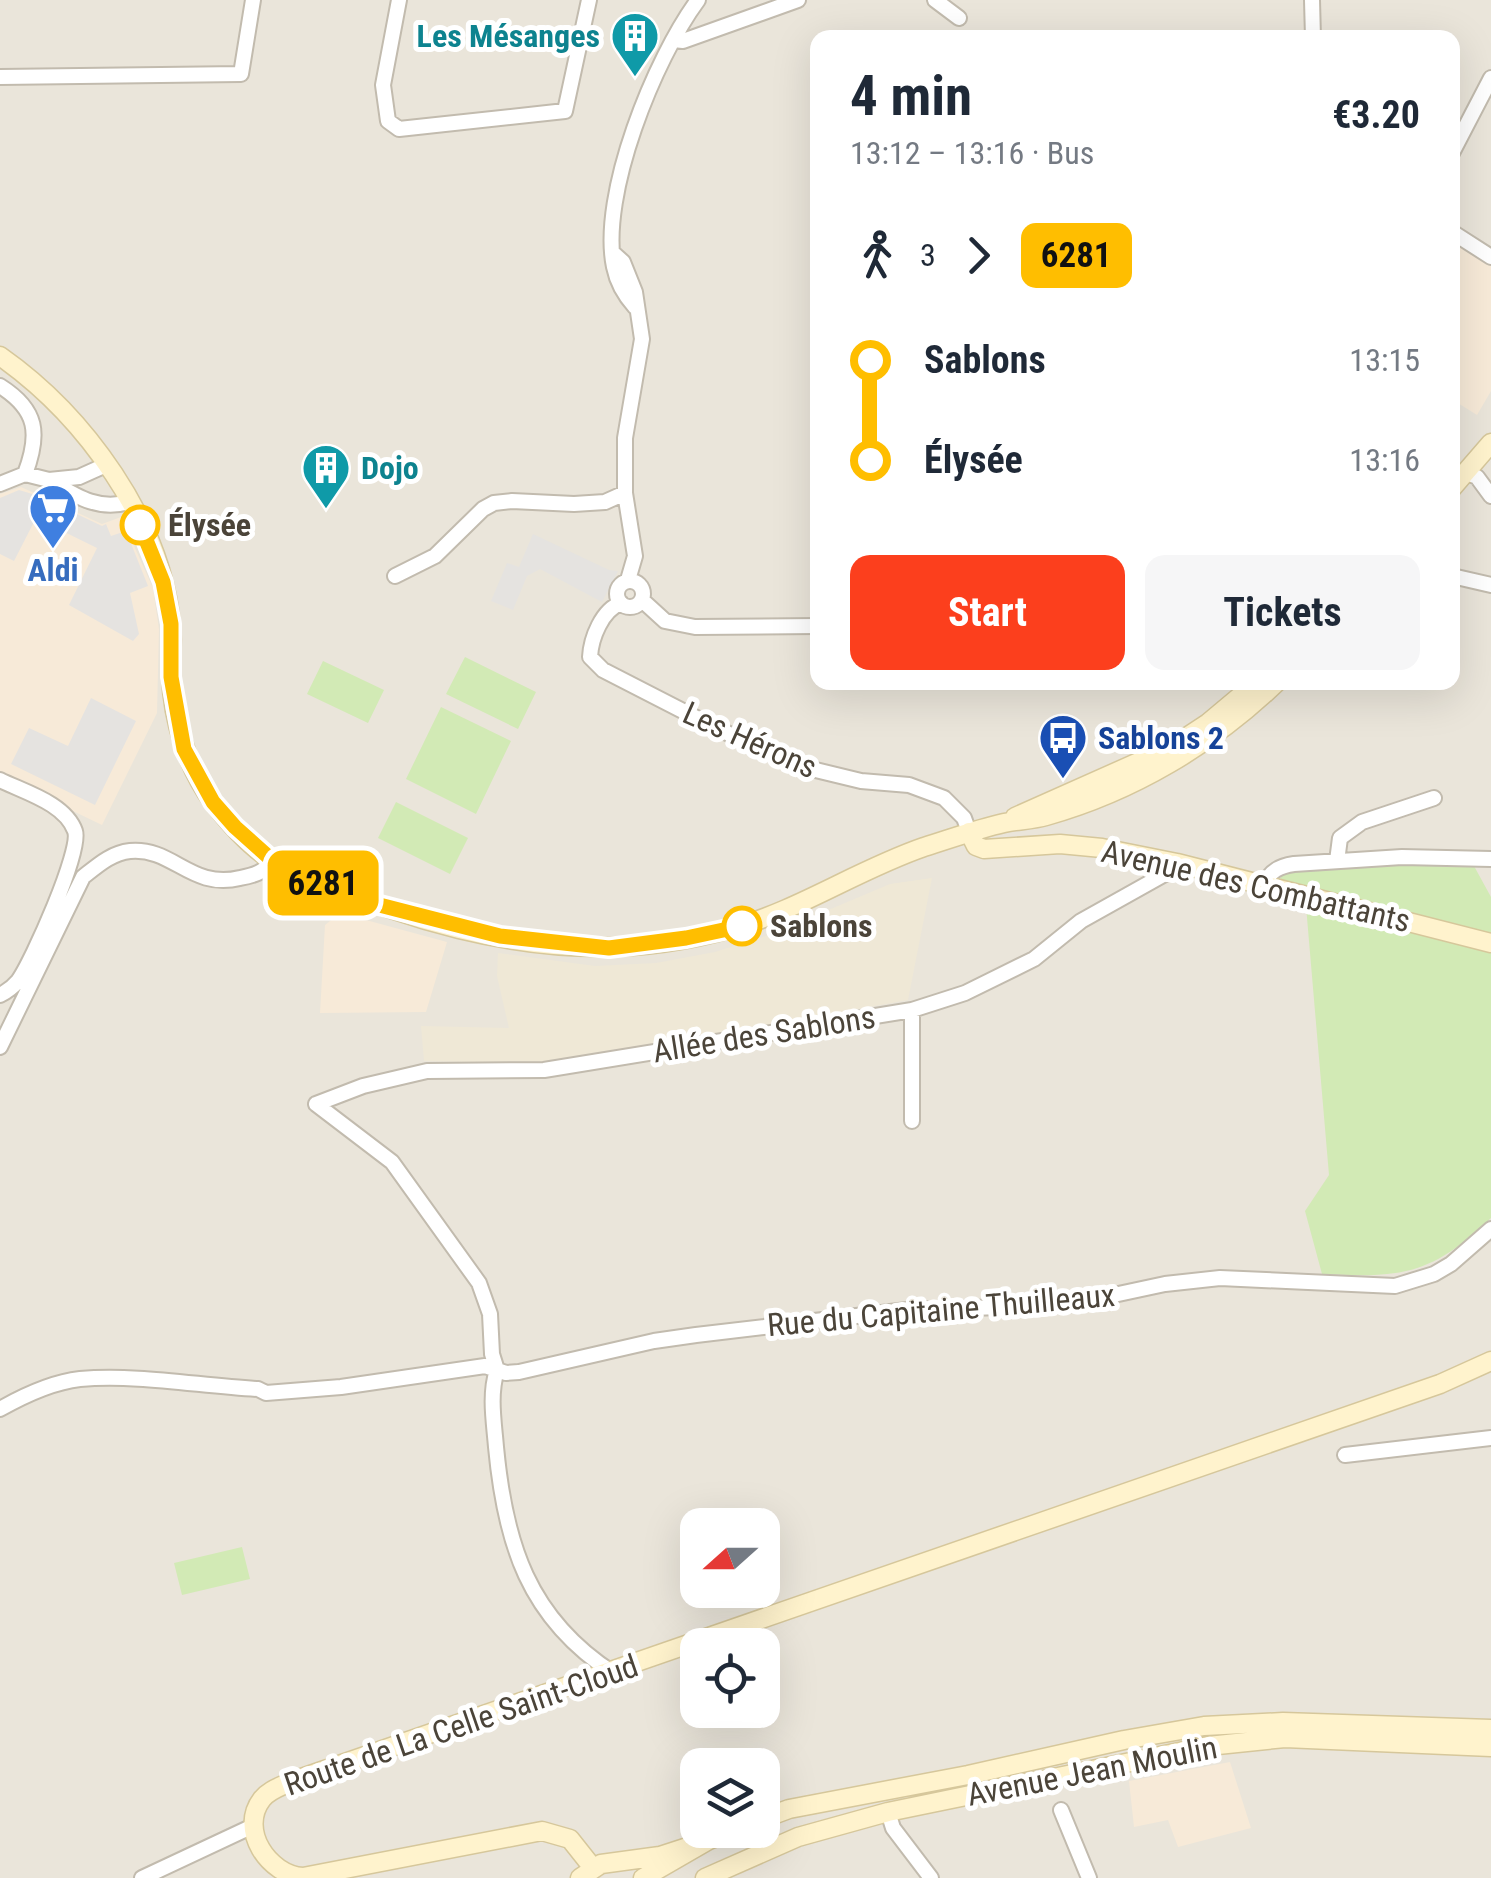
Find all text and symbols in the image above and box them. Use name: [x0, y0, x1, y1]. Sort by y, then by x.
building icon: Les Mésanges: [609, 10, 661, 78]
place label: Les Mésanges: [417, 17, 600, 55]
text: 4 min: [850, 64, 972, 128]
text: €3.20: [1332, 93, 1420, 137]
text: 13:12 – 13:16 · Bus: [850, 134, 1094, 172]
icon: walk: [850, 228, 905, 283]
icon: forward: [951, 228, 1006, 283]
text: 6281: [1041, 235, 1112, 276]
text: 3: [920, 236, 936, 274]
text: Sablons: [924, 338, 1046, 382]
text: 13:15: [1349, 341, 1420, 379]
text: Élysée: [924, 438, 1023, 482]
text: 13:16: [1349, 441, 1420, 479]
building icon: Dojo: [300, 442, 352, 510]
place label: Dojo: [361, 449, 419, 487]
supermarket icon: Aldi: [27, 482, 79, 550]
marker: Élysée: [121, 506, 159, 544]
place label: Élysée: [168, 506, 251, 544]
place label: Aldi: [27, 551, 79, 589]
button: Start: [850, 555, 1125, 670]
button: Tickets: [1145, 555, 1420, 670]
street label: Les Hérons: [677, 694, 823, 786]
bus stop icon: Sablons 2: [1037, 712, 1089, 780]
place label: Sablons 2: [1098, 719, 1224, 757]
street label: Avenue des Combattants: [1098, 832, 1414, 940]
line badge: 6281: [253, 850, 393, 916]
text: 6281: [288, 863, 358, 904]
marker: Sablons: [723, 907, 761, 945]
place label: Sablons: [770, 907, 872, 945]
street label: Allée des Sablons: [650, 998, 878, 1070]
street label: Rue du Capitaine Thuilleaux: [766, 1276, 1116, 1344]
north arrow: [680, 1508, 780, 1608]
map controls: [680, 1508, 780, 1848]
button: locate: [680, 1628, 780, 1728]
street label: Route de La Celle Saint-Cloud: [279, 1647, 643, 1803]
street label: Avenue Jean Moulin: [964, 1728, 1220, 1814]
button: layers: [680, 1748, 780, 1848]

